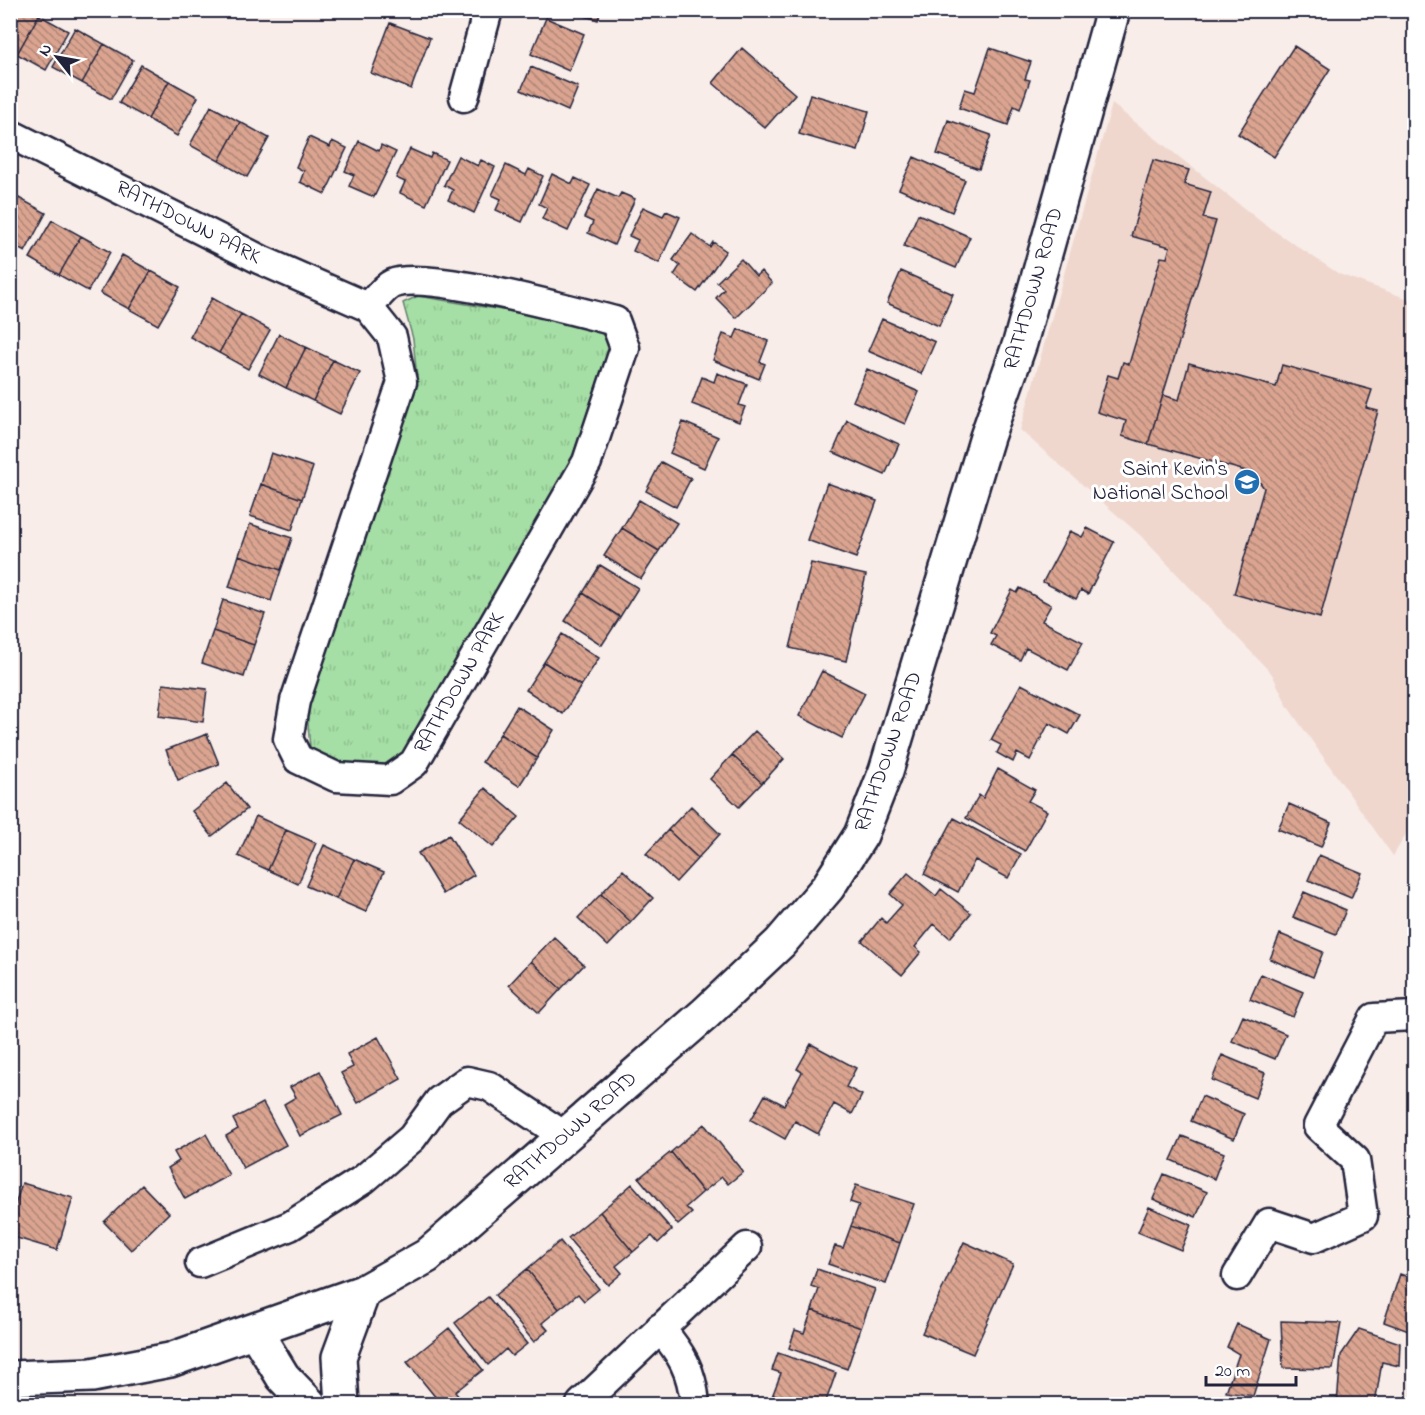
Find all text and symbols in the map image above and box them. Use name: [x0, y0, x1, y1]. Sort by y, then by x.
north arrow: [27, 27, 87, 87]
text: N: [33, 39, 59, 61]
street label: RATHDOWN PARK: [110, 173, 267, 273]
street label: RATHDOWN ROAD: [996, 204, 1072, 374]
place label: Saint Kevin's National School: [1093, 455, 1228, 509]
school or university icon: Saint Kevin's National School: [1232, 467, 1262, 497]
street label: RATHDOWN PARK: [407, 606, 513, 759]
street label: RATHDOWN ROAD: [848, 668, 930, 836]
street label: RATHDOWN ROAD: [498, 1065, 644, 1197]
scale bar: [1206, 1349, 1296, 1387]
text: 20 m: [1215, 1359, 1250, 1385]

